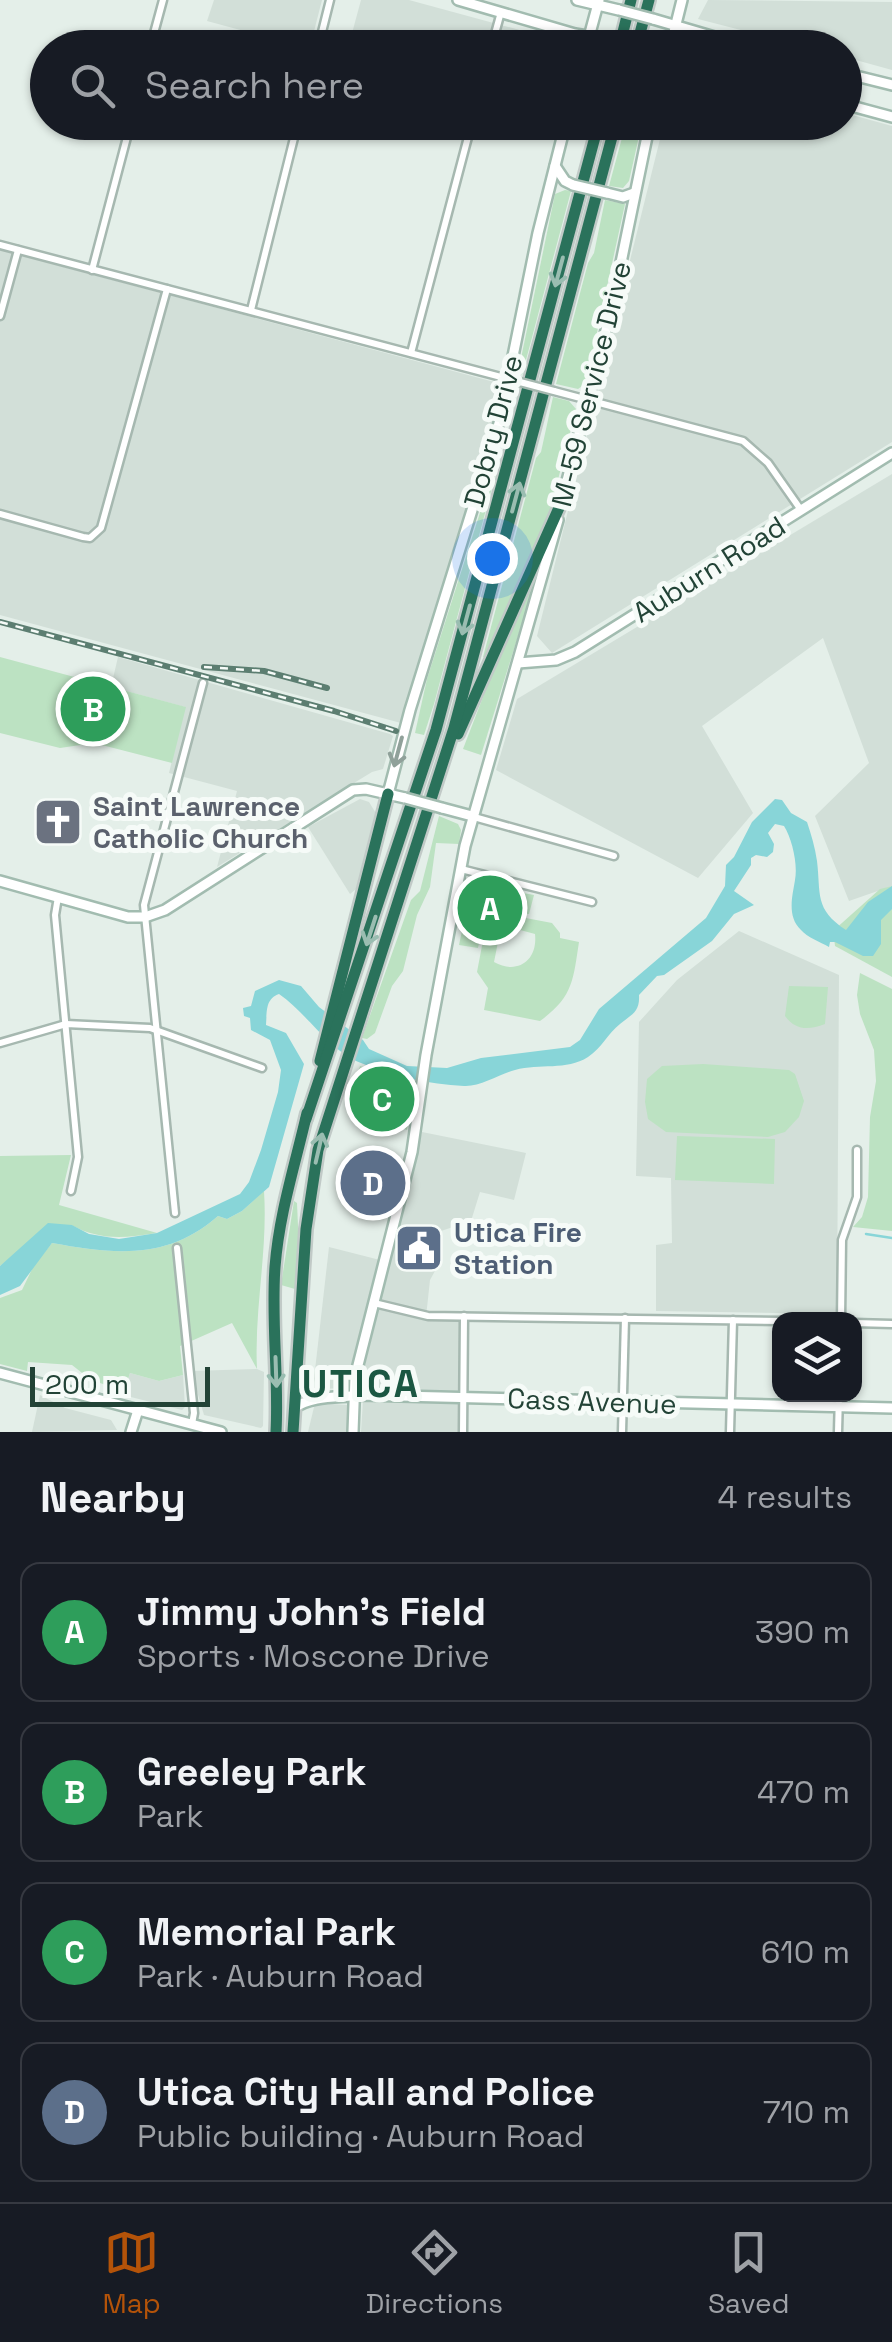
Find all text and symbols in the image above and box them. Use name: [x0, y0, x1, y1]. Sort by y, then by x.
search box: [30, 30, 862, 140]
icon: search: [65, 58, 120, 113]
text: Search here: [145, 61, 364, 109]
one-way arrow: [548, 256, 567, 287]
street label: M-59 Service Drive: [543, 257, 639, 511]
street label: Dobry Drive: [455, 351, 531, 511]
one-way arrow: [508, 482, 527, 513]
street label: Auburn Road: [626, 508, 792, 630]
your location: [467, 533, 518, 584]
one-way arrow: [455, 604, 474, 635]
pin: B: [61, 672, 126, 746]
one-way arrow: [388, 736, 407, 767]
place label: Saint Lawrence Catholic Church: [93, 788, 308, 856]
church icon: Saint Lawrence Catholic Church: [32, 796, 84, 848]
pin: A: [458, 870, 522, 946]
one-way arrow: [360, 914, 378, 946]
pin: C: [350, 1062, 414, 1136]
one-way arrow: [311, 1133, 329, 1165]
pin: D: [340, 1146, 406, 1220]
place label: Utica Fire Station: [454, 1214, 582, 1282]
public building icon: Utica Fire Station: [393, 1222, 445, 1274]
map controls: [772, 1312, 862, 1402]
button: layers: [772, 1312, 862, 1402]
one-way arrow: [267, 1356, 286, 1388]
district label: UTICA: [302, 1360, 420, 1408]
scale bar: [30, 1362, 210, 1406]
text: 200 m: [45, 1366, 129, 1402]
street label: Cass Avenue: [507, 1380, 677, 1422]
text: Nearby: [40, 1471, 186, 1524]
text: 4 results: [717, 1477, 852, 1517]
text: Jimmy John's Field: [137, 1588, 486, 1636]
text: A: [64, 1612, 85, 1652]
text: 390 m: [755, 1612, 850, 1652]
text: Sports · Moscone Drive: [137, 1636, 490, 1676]
text: Greeley Park: [137, 1748, 366, 1796]
text: B: [64, 1772, 85, 1812]
text: 470 m: [757, 1772, 850, 1812]
text: Park: [137, 1796, 204, 1836]
text: Memorial Park: [137, 1908, 396, 1956]
text: C: [64, 1932, 85, 1972]
text: 610 m: [761, 1932, 850, 1972]
text: Park · Auburn Road: [137, 1956, 424, 1996]
text: Utica City Hall and Police: [137, 2068, 595, 2116]
text: D: [64, 2092, 85, 2132]
text: 710 m: [763, 2092, 850, 2132]
text: Public building · Auburn Road: [137, 2116, 584, 2156]
tab: Map: [102, 2225, 161, 2321]
tab: Directions: [366, 2225, 503, 2321]
tab: Saved: [708, 2225, 790, 2321]

